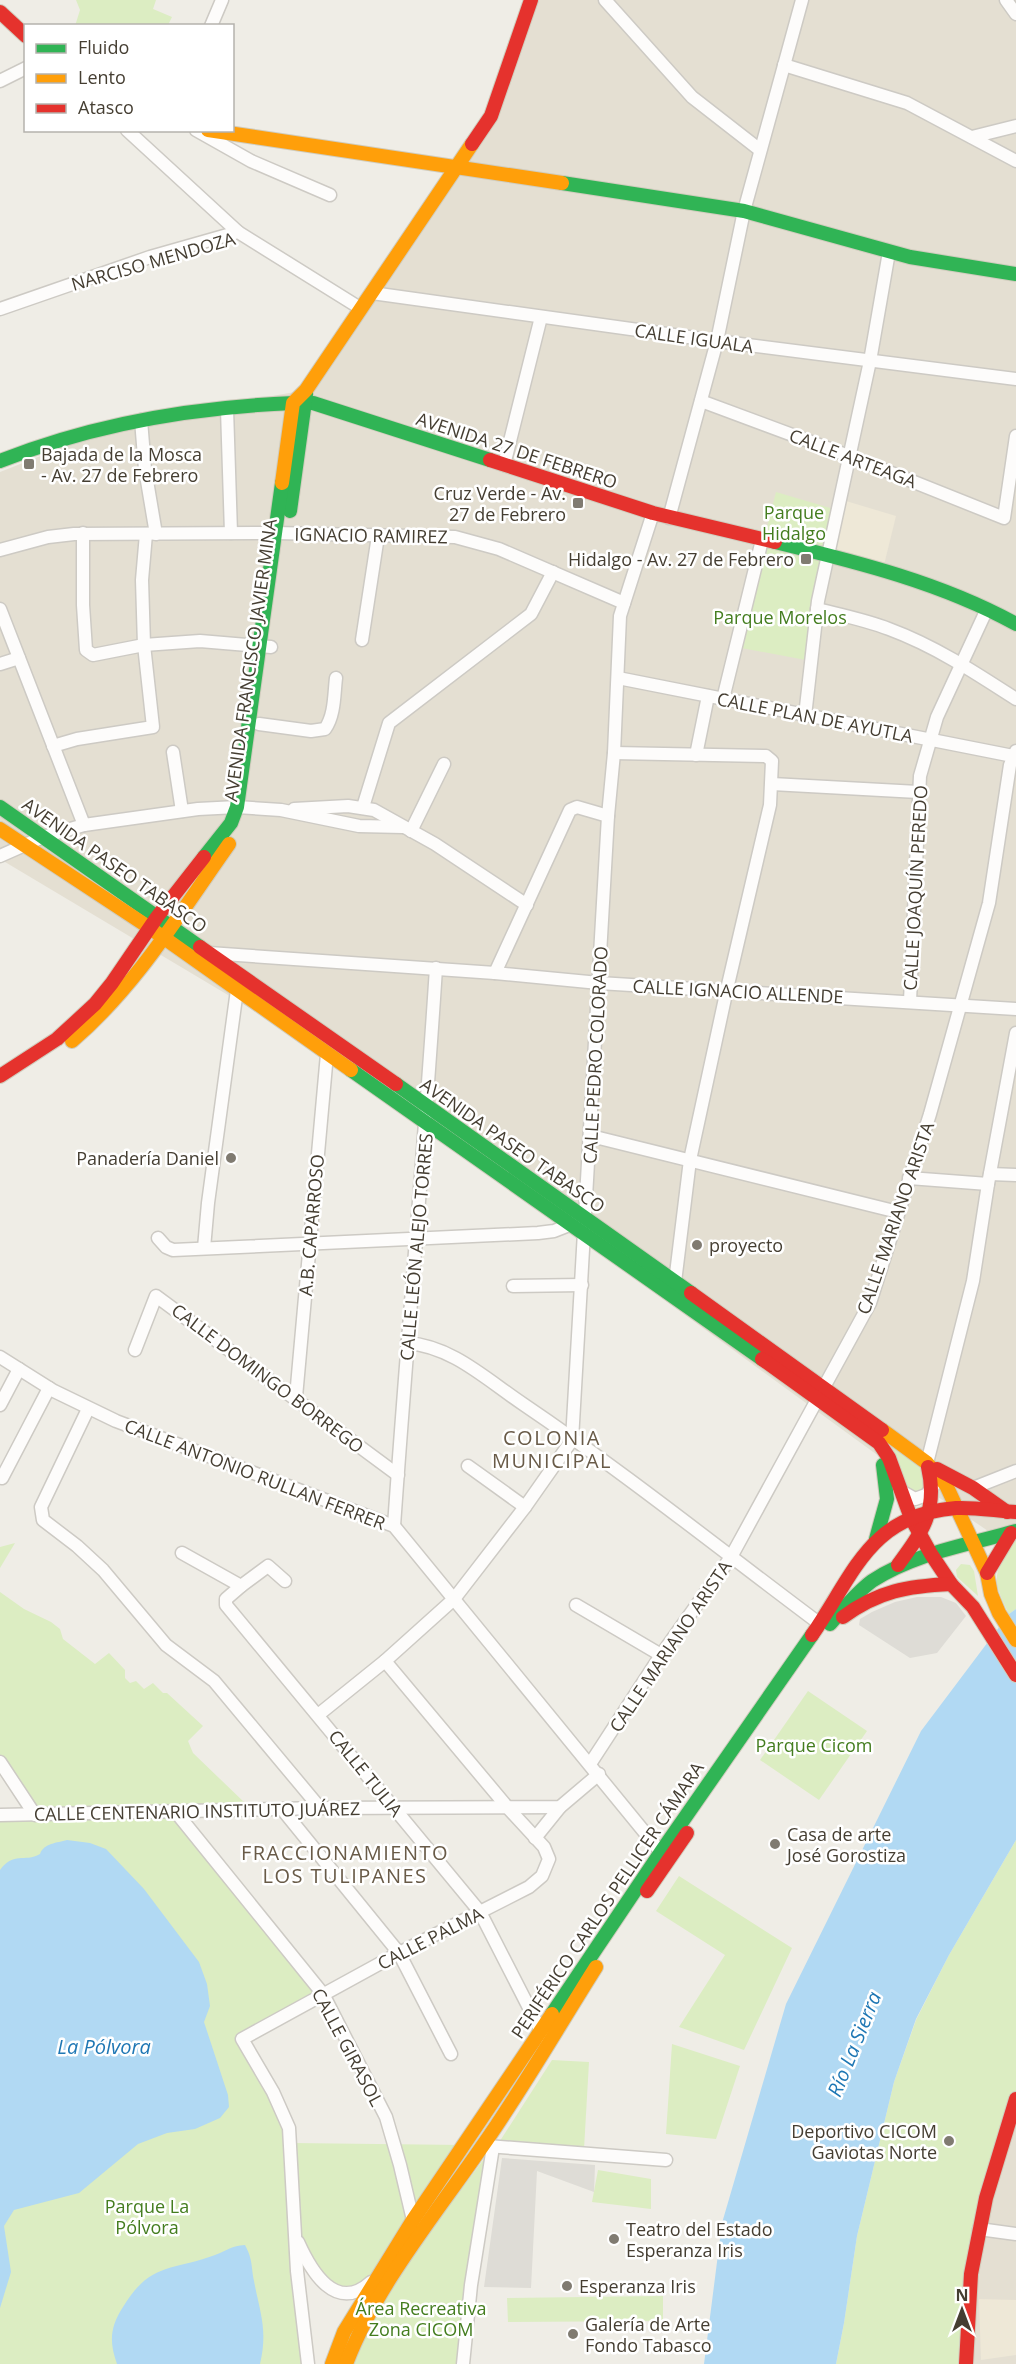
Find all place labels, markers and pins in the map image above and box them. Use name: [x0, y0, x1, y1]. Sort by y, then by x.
place label: Bajada de la Mosca - Av. 27 de Febrero: [41, 442, 202, 487]
marker: Bajada de la Mosca - Av. 27 de Febrero: [22, 457, 36, 471]
place label: Cruz Verde - Av. 27 de Febrero: [434, 481, 566, 526]
marker: Cruz Verde - Av. 27 de Febrero: [571, 496, 585, 510]
place label: Hidalgo - Av. 27 de Febrero: [568, 547, 794, 571]
marker: Hidalgo - Av. 27 de Febrero: [799, 552, 813, 566]
place label: Panadería Daniel: [76, 1146, 219, 1170]
marker: Panadería Daniel: [224, 1151, 238, 1165]
place label: proyecto: [709, 1233, 783, 1257]
marker: proyecto: [690, 1238, 704, 1252]
place label: Casa de arte José Gorostiza: [785, 1822, 906, 1867]
marker: Casa de arte José Gorostiza: [768, 1837, 782, 1851]
place label: Deportivo CICOM Gaviotas Norte: [791, 2119, 937, 2164]
marker: Deportivo CICOM Gaviotas Norte: [942, 2134, 956, 2148]
place label: Teatro del Estado Esperanza Iris: [626, 2217, 772, 2262]
marker: Teatro del Estado Esperanza Iris: [607, 2232, 621, 2246]
place label: Esperanza Iris: [579, 2274, 696, 2298]
marker: Esperanza Iris: [560, 2279, 574, 2293]
place label: Galería de Arte Fondo Tabasco: [585, 2312, 712, 2357]
marker: Galería de Arte Fondo Tabasco: [566, 2327, 580, 2341]

